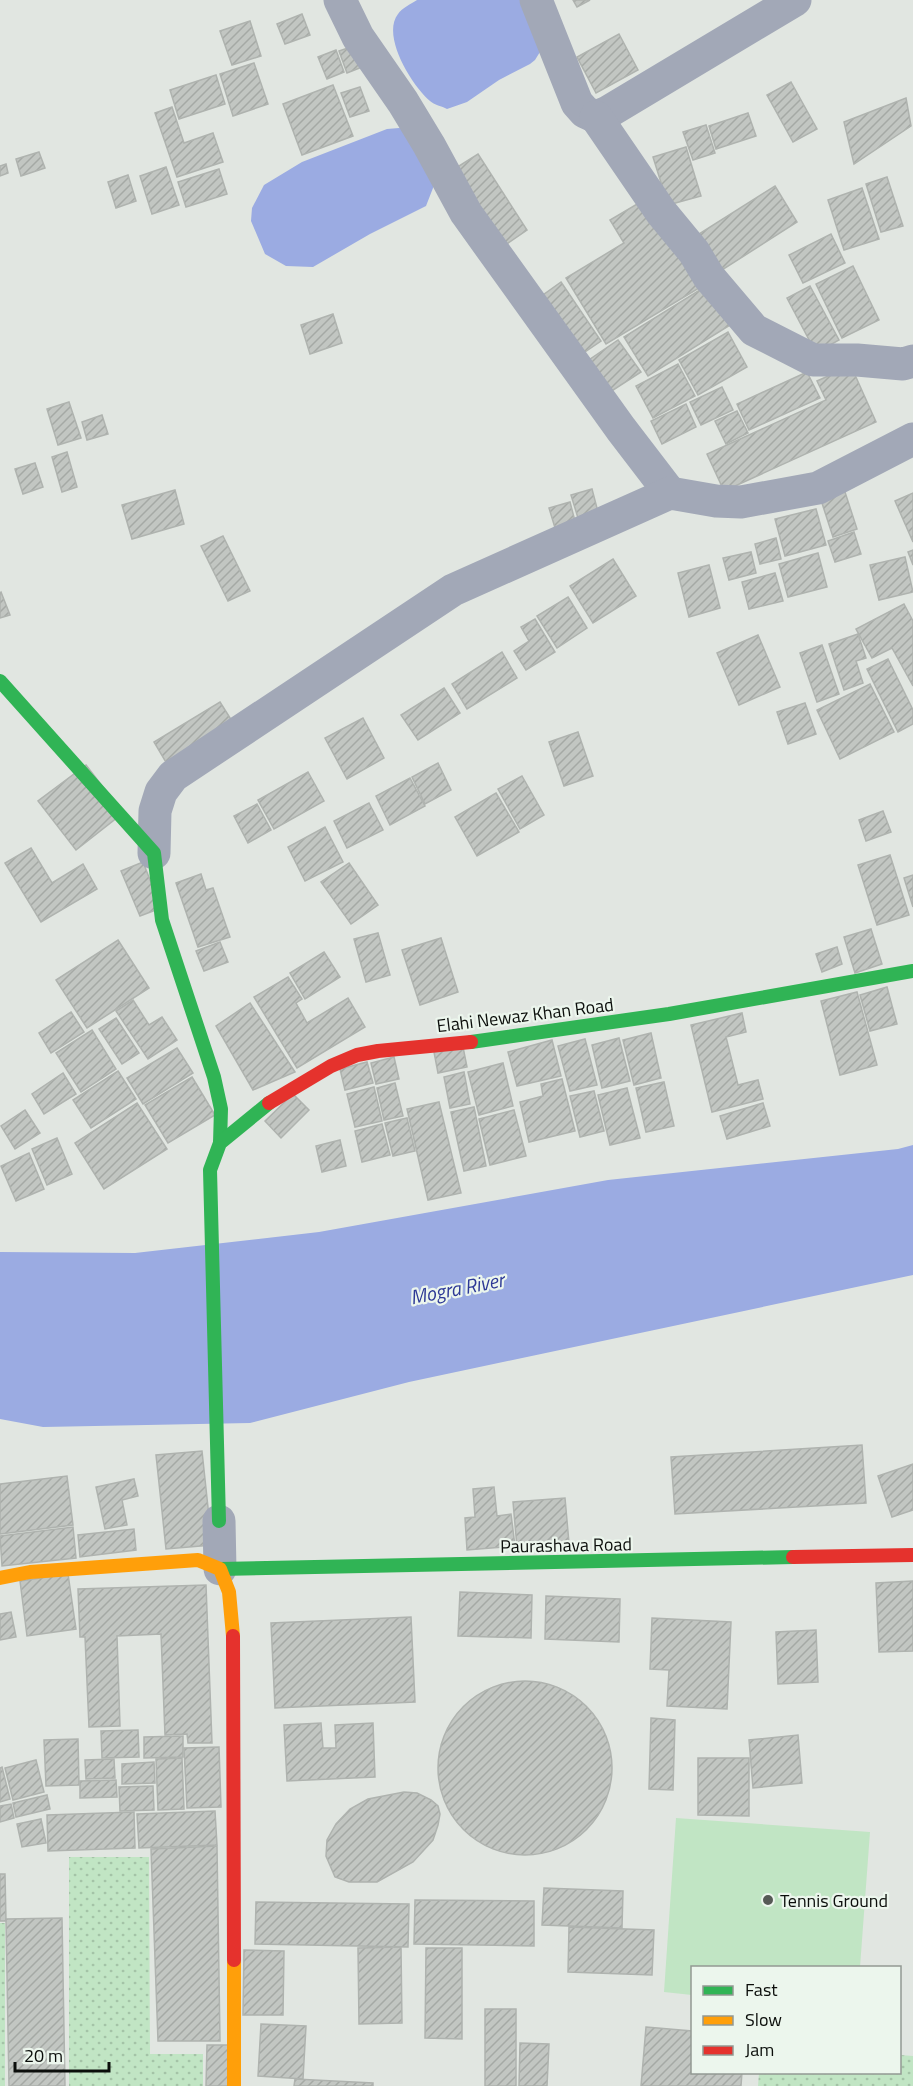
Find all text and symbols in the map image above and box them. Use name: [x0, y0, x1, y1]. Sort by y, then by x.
street label: Elahi Newaz Khan Road: [435, 991, 615, 1039]
water label: Mogra River: [407, 1263, 509, 1312]
street label: Paurashava Road: [500, 1530, 632, 1560]
place label: Tennis Ground: [780, 1887, 888, 1914]
marker: Tennis Ground: [761, 1893, 775, 1907]
legend: [691, 1966, 901, 2074]
text: Fast: [745, 1976, 778, 2003]
text: Slow: [745, 2006, 782, 2033]
scale bar: [15, 2035, 110, 2073]
text: Jam: [745, 2036, 774, 2063]
text: 20 m: [24, 2042, 63, 2069]

